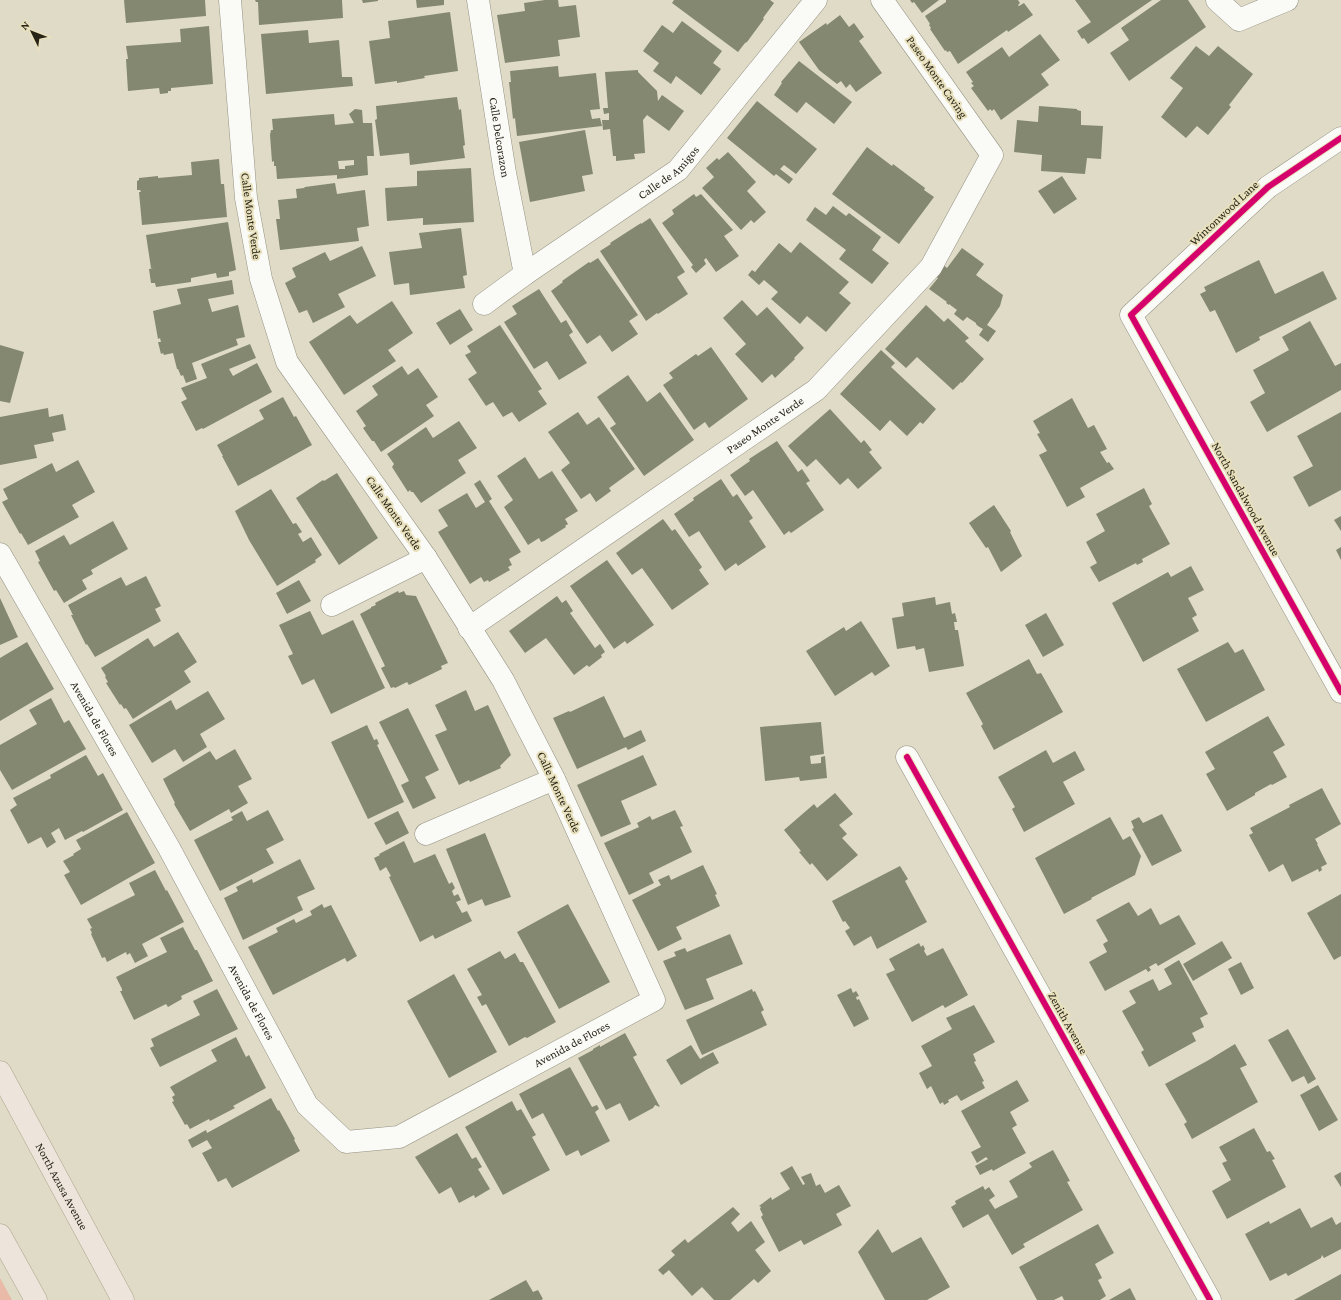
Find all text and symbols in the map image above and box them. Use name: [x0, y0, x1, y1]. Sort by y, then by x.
north arrow: [12, 12, 52, 52]
text: N: [18, 18, 32, 32]
street label: Paseo Monte Caving: [903, 33, 971, 121]
street label: Calle Delcorazon: [486, 96, 513, 179]
street label: Calle de Amigos: [635, 143, 702, 202]
street label: Calle Monte Verde: [238, 172, 264, 260]
street label: Wintonwood Lane: [1187, 177, 1261, 249]
street label: Paseo Monte Verde: [724, 394, 806, 456]
street label: North Sandalwood Avenue: [1209, 440, 1283, 558]
street label: Calle Monte Verde: [363, 473, 425, 553]
street label: Avenida de Flores: [68, 679, 122, 759]
street label: Calle Monte Verde: [534, 749, 584, 835]
street label: Avenida de Flores: [226, 962, 278, 1043]
street label: Zenith Avenue: [1045, 989, 1091, 1057]
street label: Avenida de Flores: [532, 1018, 612, 1070]
street label: North Azusa Avenue: [33, 1140, 91, 1232]

